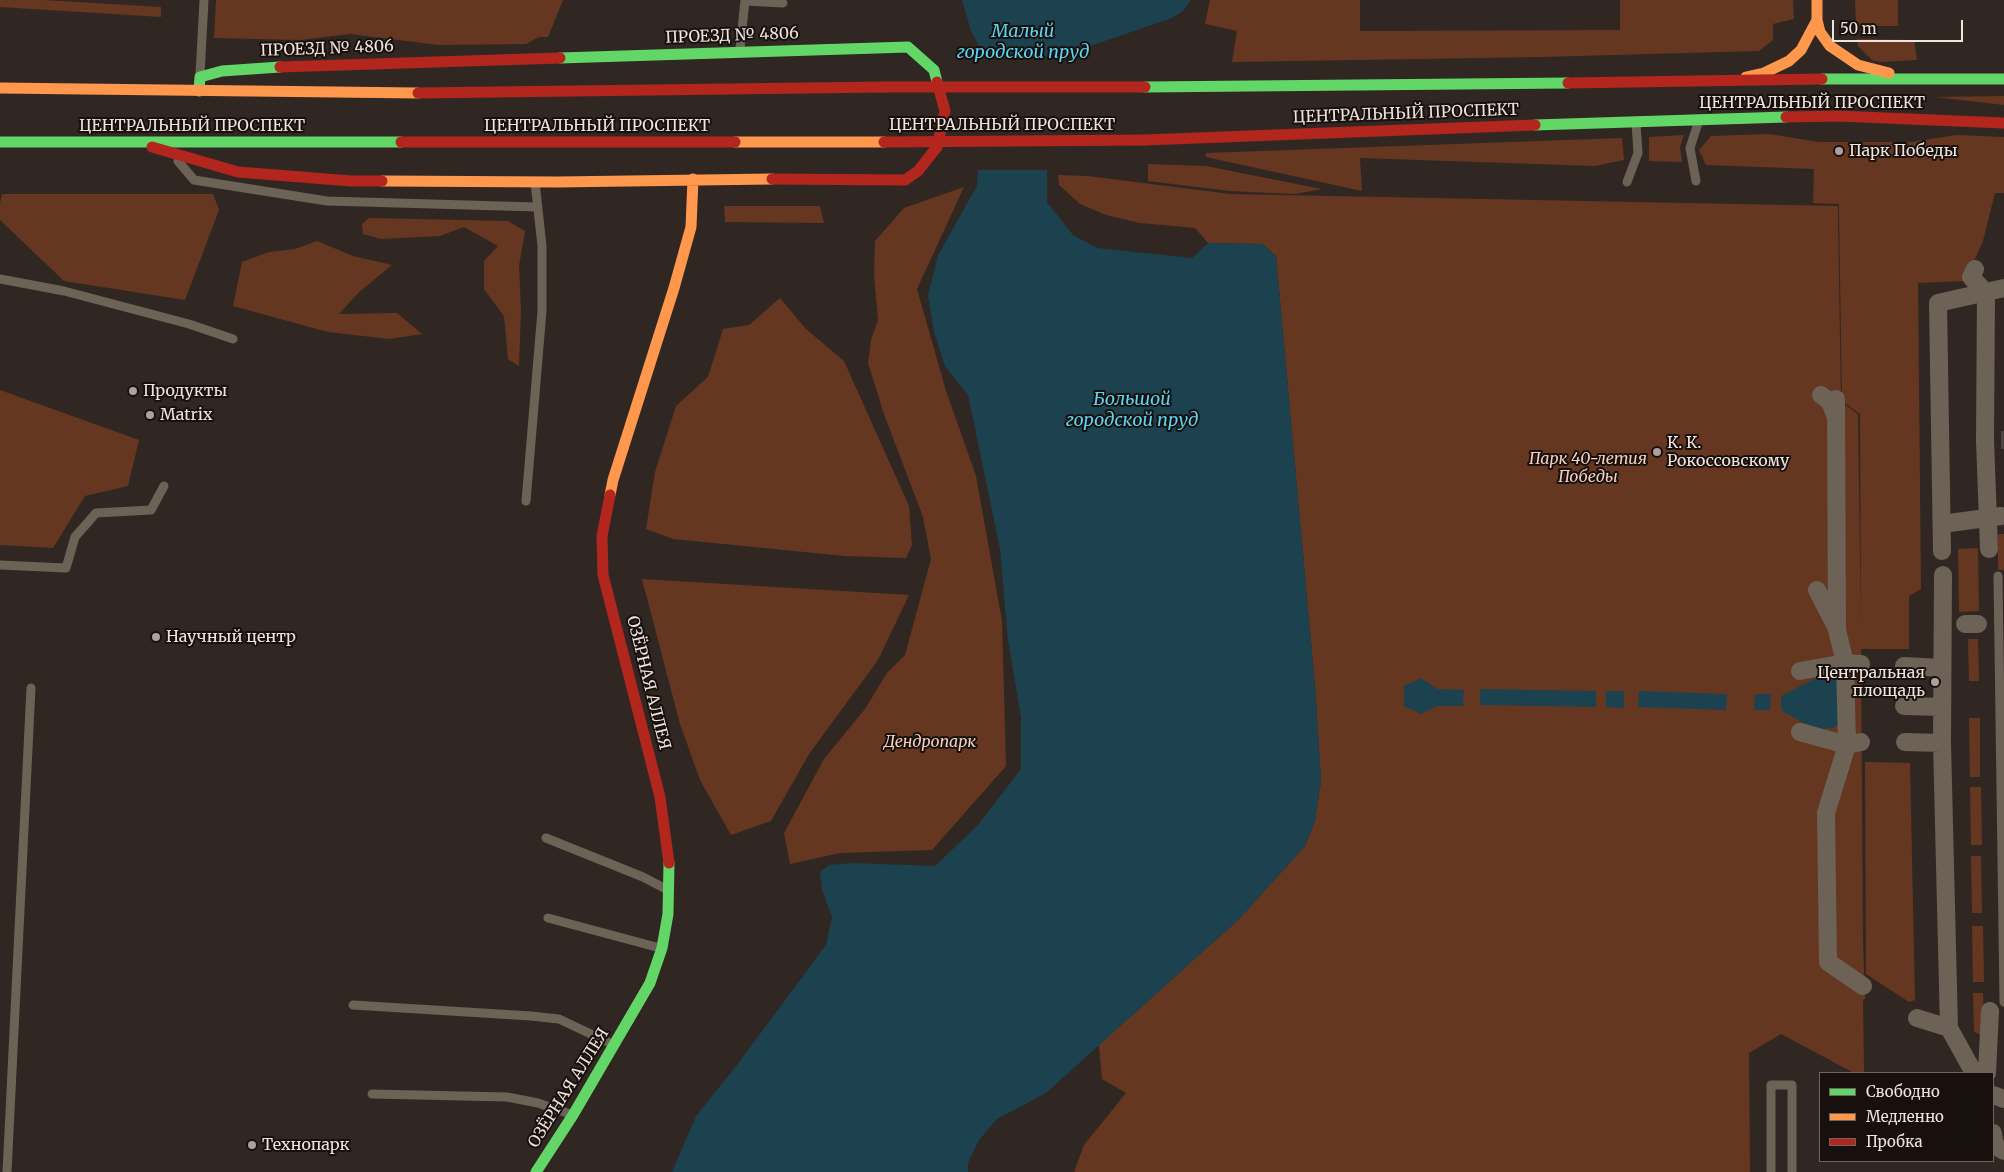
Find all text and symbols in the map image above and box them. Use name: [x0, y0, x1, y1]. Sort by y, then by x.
scale bar: [1834, 10, 1965, 42]
text: 50 m: [1840, 19, 1877, 38]
water label: Малый городской пруд: [957, 21, 1089, 64]
street label: ПРОЕЗД № 4806: [665, 24, 799, 48]
street label: ПРОЕЗД № 4806: [260, 37, 394, 61]
street label: ЦЕНТРАЛЬНЫЙ ПРОСПЕКТ: [1699, 93, 1925, 113]
street label: ЦЕНТРАЛЬНЫЙ ПРОСПЕКТ: [1293, 100, 1519, 128]
street label: ЦЕНТРАЛЬНЫЙ ПРОСПЕКТ: [889, 115, 1115, 135]
street label: ЦЕНТРАЛЬНЫЙ ПРОСПЕКТ: [79, 116, 305, 136]
street label: ЦЕНТРАЛЬНЫЙ ПРОСПЕКТ: [484, 116, 710, 136]
place label: Парк Победы: [1849, 141, 1957, 161]
marker: Парк Победы: [1833, 145, 1845, 157]
place label: Продукты: [143, 381, 227, 401]
marker: Продукты: [127, 385, 139, 397]
water label: Большой городской пруд: [1066, 389, 1198, 432]
place label: Matrix: [160, 405, 213, 425]
marker: Matrix: [144, 409, 156, 421]
place label: К. К. Рокоссовскому: [1667, 433, 1789, 471]
marker: К. К. Рокоссовскому: [1651, 446, 1663, 458]
park label: Парк 40-летия Победы: [1529, 449, 1647, 487]
street label: ОЗЁРНАЯ АЛЛЕЯ: [622, 614, 674, 752]
place label: Научный центр: [166, 627, 296, 647]
marker: Научный центр: [150, 631, 162, 643]
place label: Центральная площадь: [1817, 663, 1925, 701]
marker: Центральная площадь: [1929, 676, 1941, 688]
park label: Дендропарк: [884, 732, 976, 752]
street label: ОЗЁРНАЯ АЛЛЕЯ: [524, 1025, 614, 1151]
legend: [1819, 1072, 1994, 1162]
text: Свободно: [1866, 1082, 1940, 1101]
text: Медленно: [1866, 1107, 1944, 1126]
text: Пробка: [1866, 1132, 1923, 1151]
place label: Технопарк: [262, 1135, 350, 1155]
marker: Технопарк: [246, 1139, 258, 1151]

